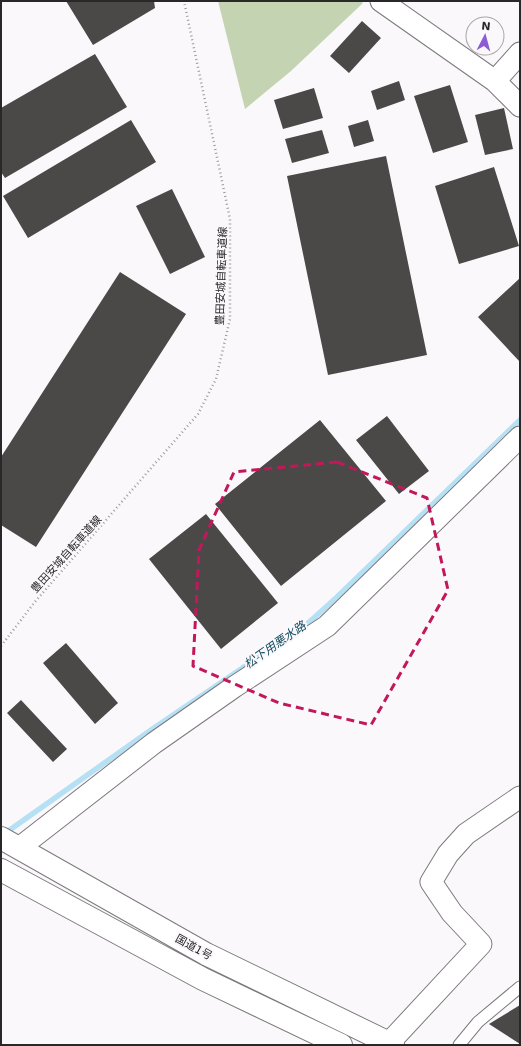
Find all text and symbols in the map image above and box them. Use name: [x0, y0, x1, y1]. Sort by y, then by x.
north arrow: [465, 16, 505, 56]
text: N: [481, 20, 491, 33]
street label: 豊田安城自転車道線: [213, 226, 230, 326]
street label: 豊田安城自転車道線: [28, 513, 104, 595]
water label: 松下用悪水路: [241, 618, 309, 671]
street label: 国道1号: [173, 932, 214, 963]

